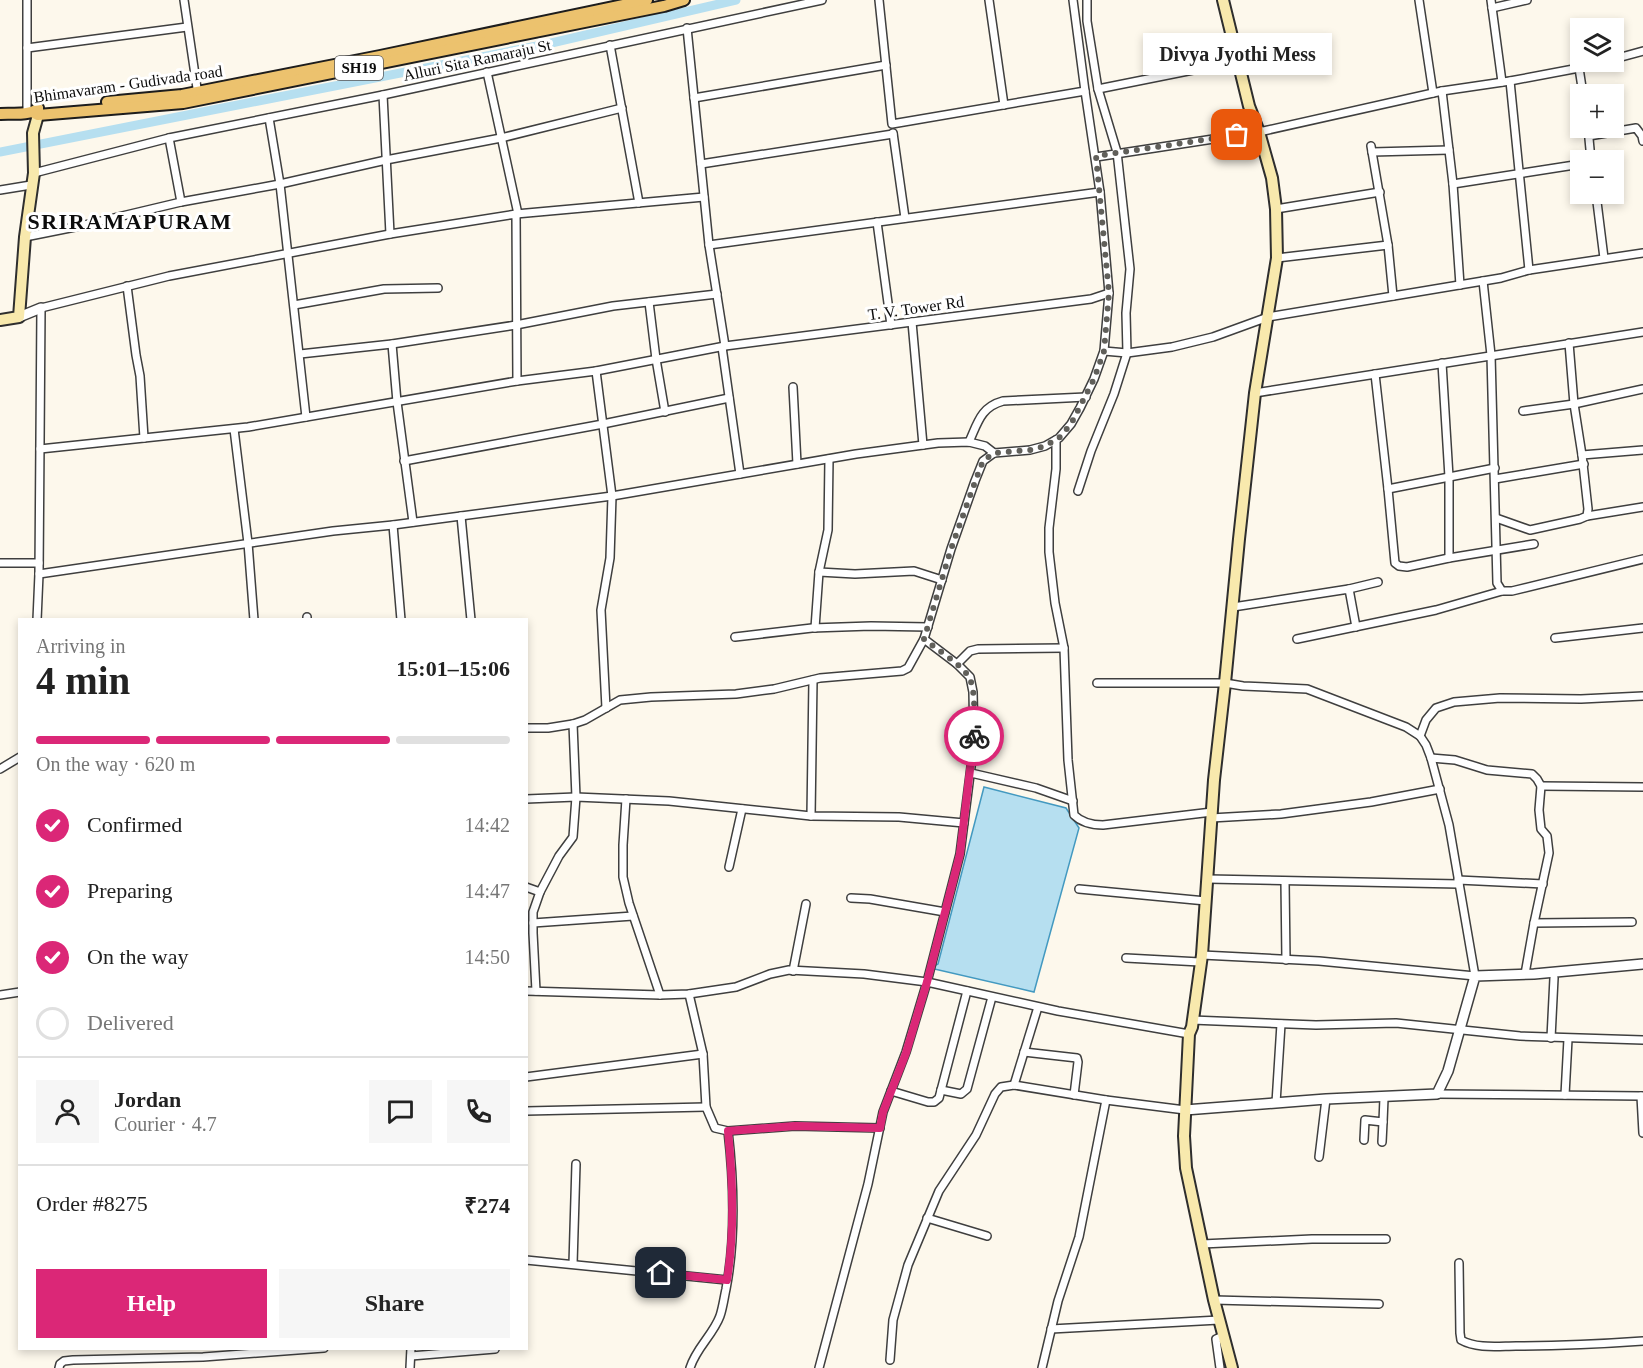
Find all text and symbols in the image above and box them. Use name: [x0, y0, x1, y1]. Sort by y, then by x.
map controls: [1570, 18, 1624, 204]
button: layers: [1570, 18, 1624, 72]
callout: Divya Jyothi Mess: [1142, 33, 1332, 75]
street label: Alluri Sita Ramaraju St: [402, 36, 553, 85]
text: Divya Jyothi Mess: [1159, 43, 1316, 65]
road number: SH19: [335, 56, 383, 80]
street label: Bhimavaram - Gudivada road: [32, 62, 224, 106]
button: +: [1570, 84, 1624, 138]
pin: [1211, 109, 1262, 160]
icon: bag: [1220, 118, 1253, 151]
button: −: [1570, 150, 1624, 204]
district label: SRIRAMAPURAM: [28, 209, 232, 234]
street label: T. V. Tower Rd: [867, 293, 965, 323]
text: Arriving in: [36, 635, 125, 657]
text: 15:01–15:06: [396, 656, 510, 681]
text: 4 min: [36, 659, 130, 702]
courier: [944, 706, 1004, 766]
icon: bike: [958, 720, 991, 753]
text: On the way · 620 m: [36, 753, 195, 775]
icon: check: [36, 809, 69, 842]
text: Confirmed: [87, 812, 182, 837]
text: 14:42: [464, 814, 510, 836]
icon: check: [36, 875, 69, 908]
text: Preparing: [87, 878, 173, 903]
text: 14:47: [464, 880, 510, 902]
icon: check: [36, 941, 69, 974]
text: On the way: [87, 944, 188, 969]
text: 14:50: [464, 946, 510, 968]
text: Delivered: [87, 1010, 174, 1035]
button: person: [36, 1080, 99, 1143]
button: chat: [369, 1080, 432, 1143]
button: phone: [447, 1080, 510, 1143]
text: Jordan: [114, 1087, 181, 1112]
text: Courier · 4.7: [114, 1113, 217, 1135]
text: Order #8275: [36, 1191, 148, 1216]
text: ₹274: [464, 1193, 510, 1218]
pin: [635, 1247, 686, 1298]
icon: home: [644, 1256, 677, 1289]
button: Help: [36, 1269, 267, 1338]
button: Share: [279, 1269, 510, 1338]

